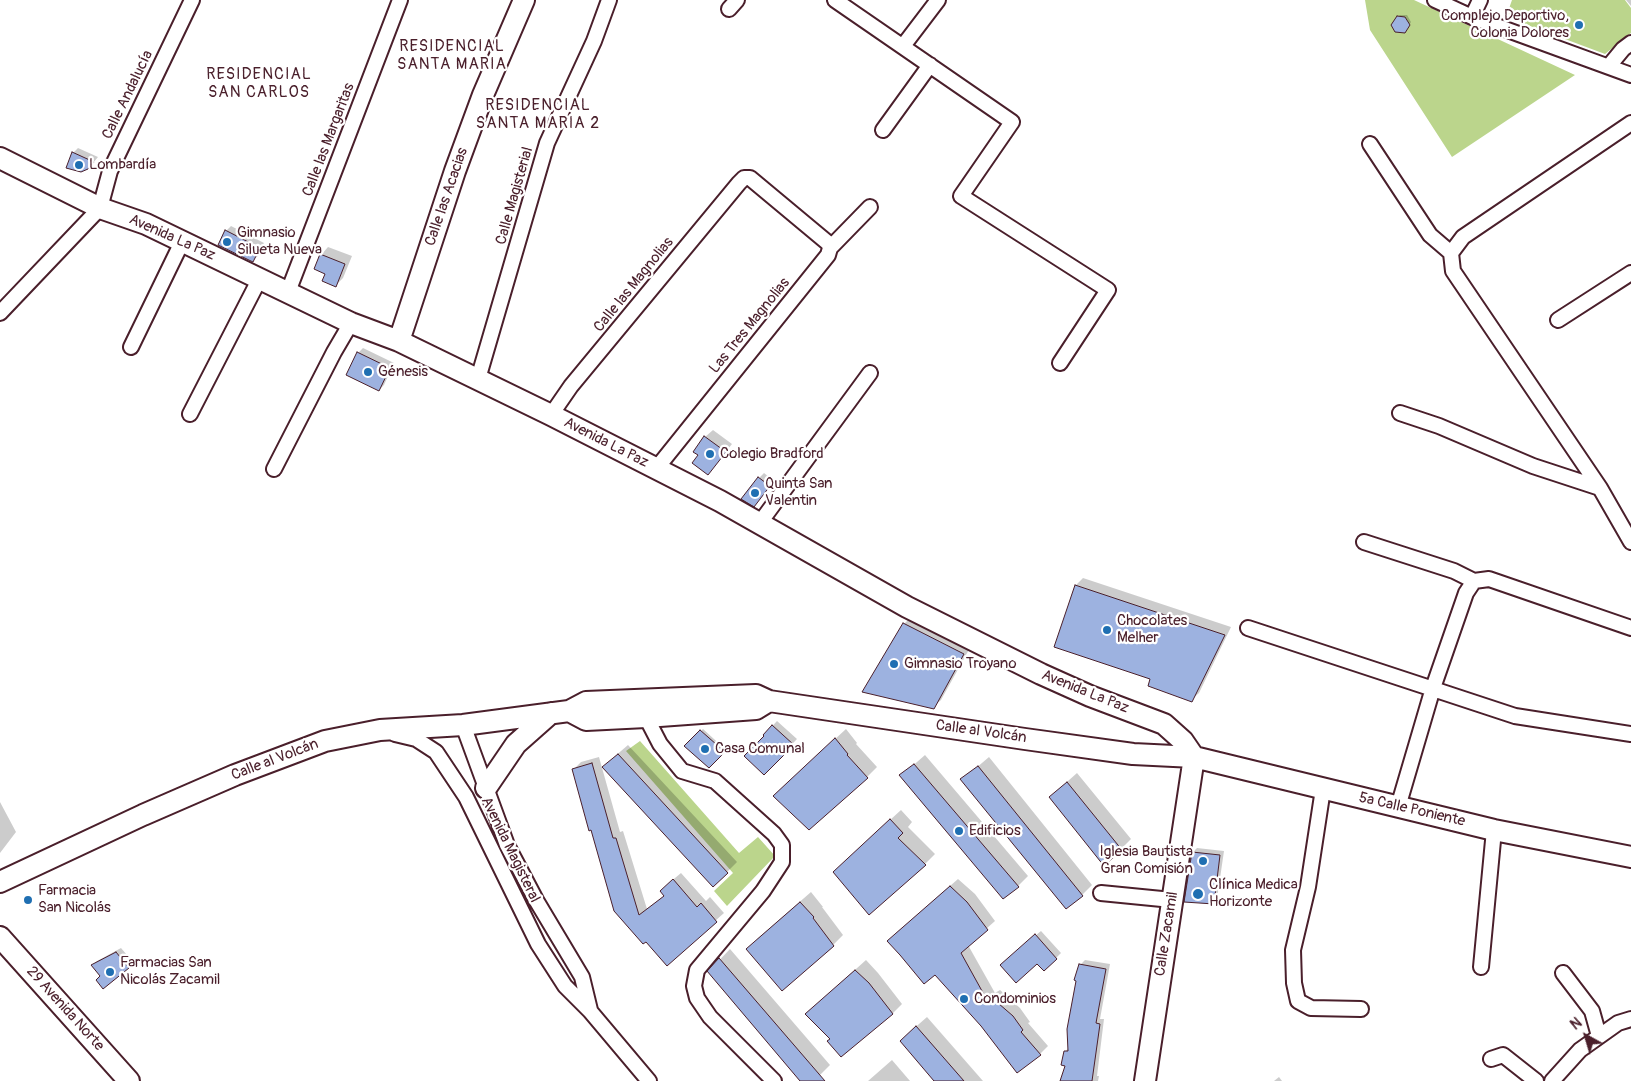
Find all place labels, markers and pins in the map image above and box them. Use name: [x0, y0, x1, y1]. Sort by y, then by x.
place label: Complejo Deportivo, Colonia Dolores: [1441, 7, 1569, 42]
marker: Complejo Deportivo, Colonia Dolores: [1573, 19, 1585, 31]
place label: Lombardía: [89, 156, 156, 174]
marker: Lombardía: [73, 159, 85, 171]
place label: Gimnasio Silueta Nueva: [237, 224, 322, 259]
marker: Gimnasio Silueta Nueva: [221, 236, 233, 248]
place label: Génesis: [378, 363, 428, 381]
marker: Génesis: [362, 366, 374, 378]
place label: Colegio Bradford: [720, 445, 824, 463]
marker: Colegio Bradford: [704, 448, 716, 460]
place label: Quinta San Valentin: [765, 475, 833, 510]
marker: Quinta San Valentin: [749, 487, 761, 499]
place label: Chocolates Melher: [1117, 612, 1187, 647]
marker: Chocolates Melher: [1101, 624, 1113, 636]
place label: Gimnasio Troyano: [904, 655, 1016, 673]
marker: Gimnasio Troyano: [888, 658, 900, 670]
place label: Casa Comunal: [715, 740, 805, 758]
marker: Casa Comunal: [699, 743, 711, 755]
place label: Edificios: [969, 822, 1021, 840]
marker: Edificios: [953, 825, 965, 837]
place label: Iglesia Bautista Gran Comisión: [1100, 843, 1193, 878]
marker: Iglesia Bautista Gran Comisión: [1197, 855, 1209, 867]
place label: Clínica Medica Horizonte: [1209, 876, 1298, 911]
place label: Farmacia San Nicolás: [38, 882, 111, 917]
marker: Clínica Medica Horizonte: [1191, 887, 1205, 901]
marker: Farmacia San Nicolás: [22, 894, 34, 906]
place label: Farmacias San Nicolás Zacamil: [120, 954, 220, 989]
marker: Farmacias San Nicolás Zacamil: [104, 966, 116, 978]
place label: Condominios: [974, 990, 1056, 1008]
marker: Condominios: [958, 993, 970, 1005]

